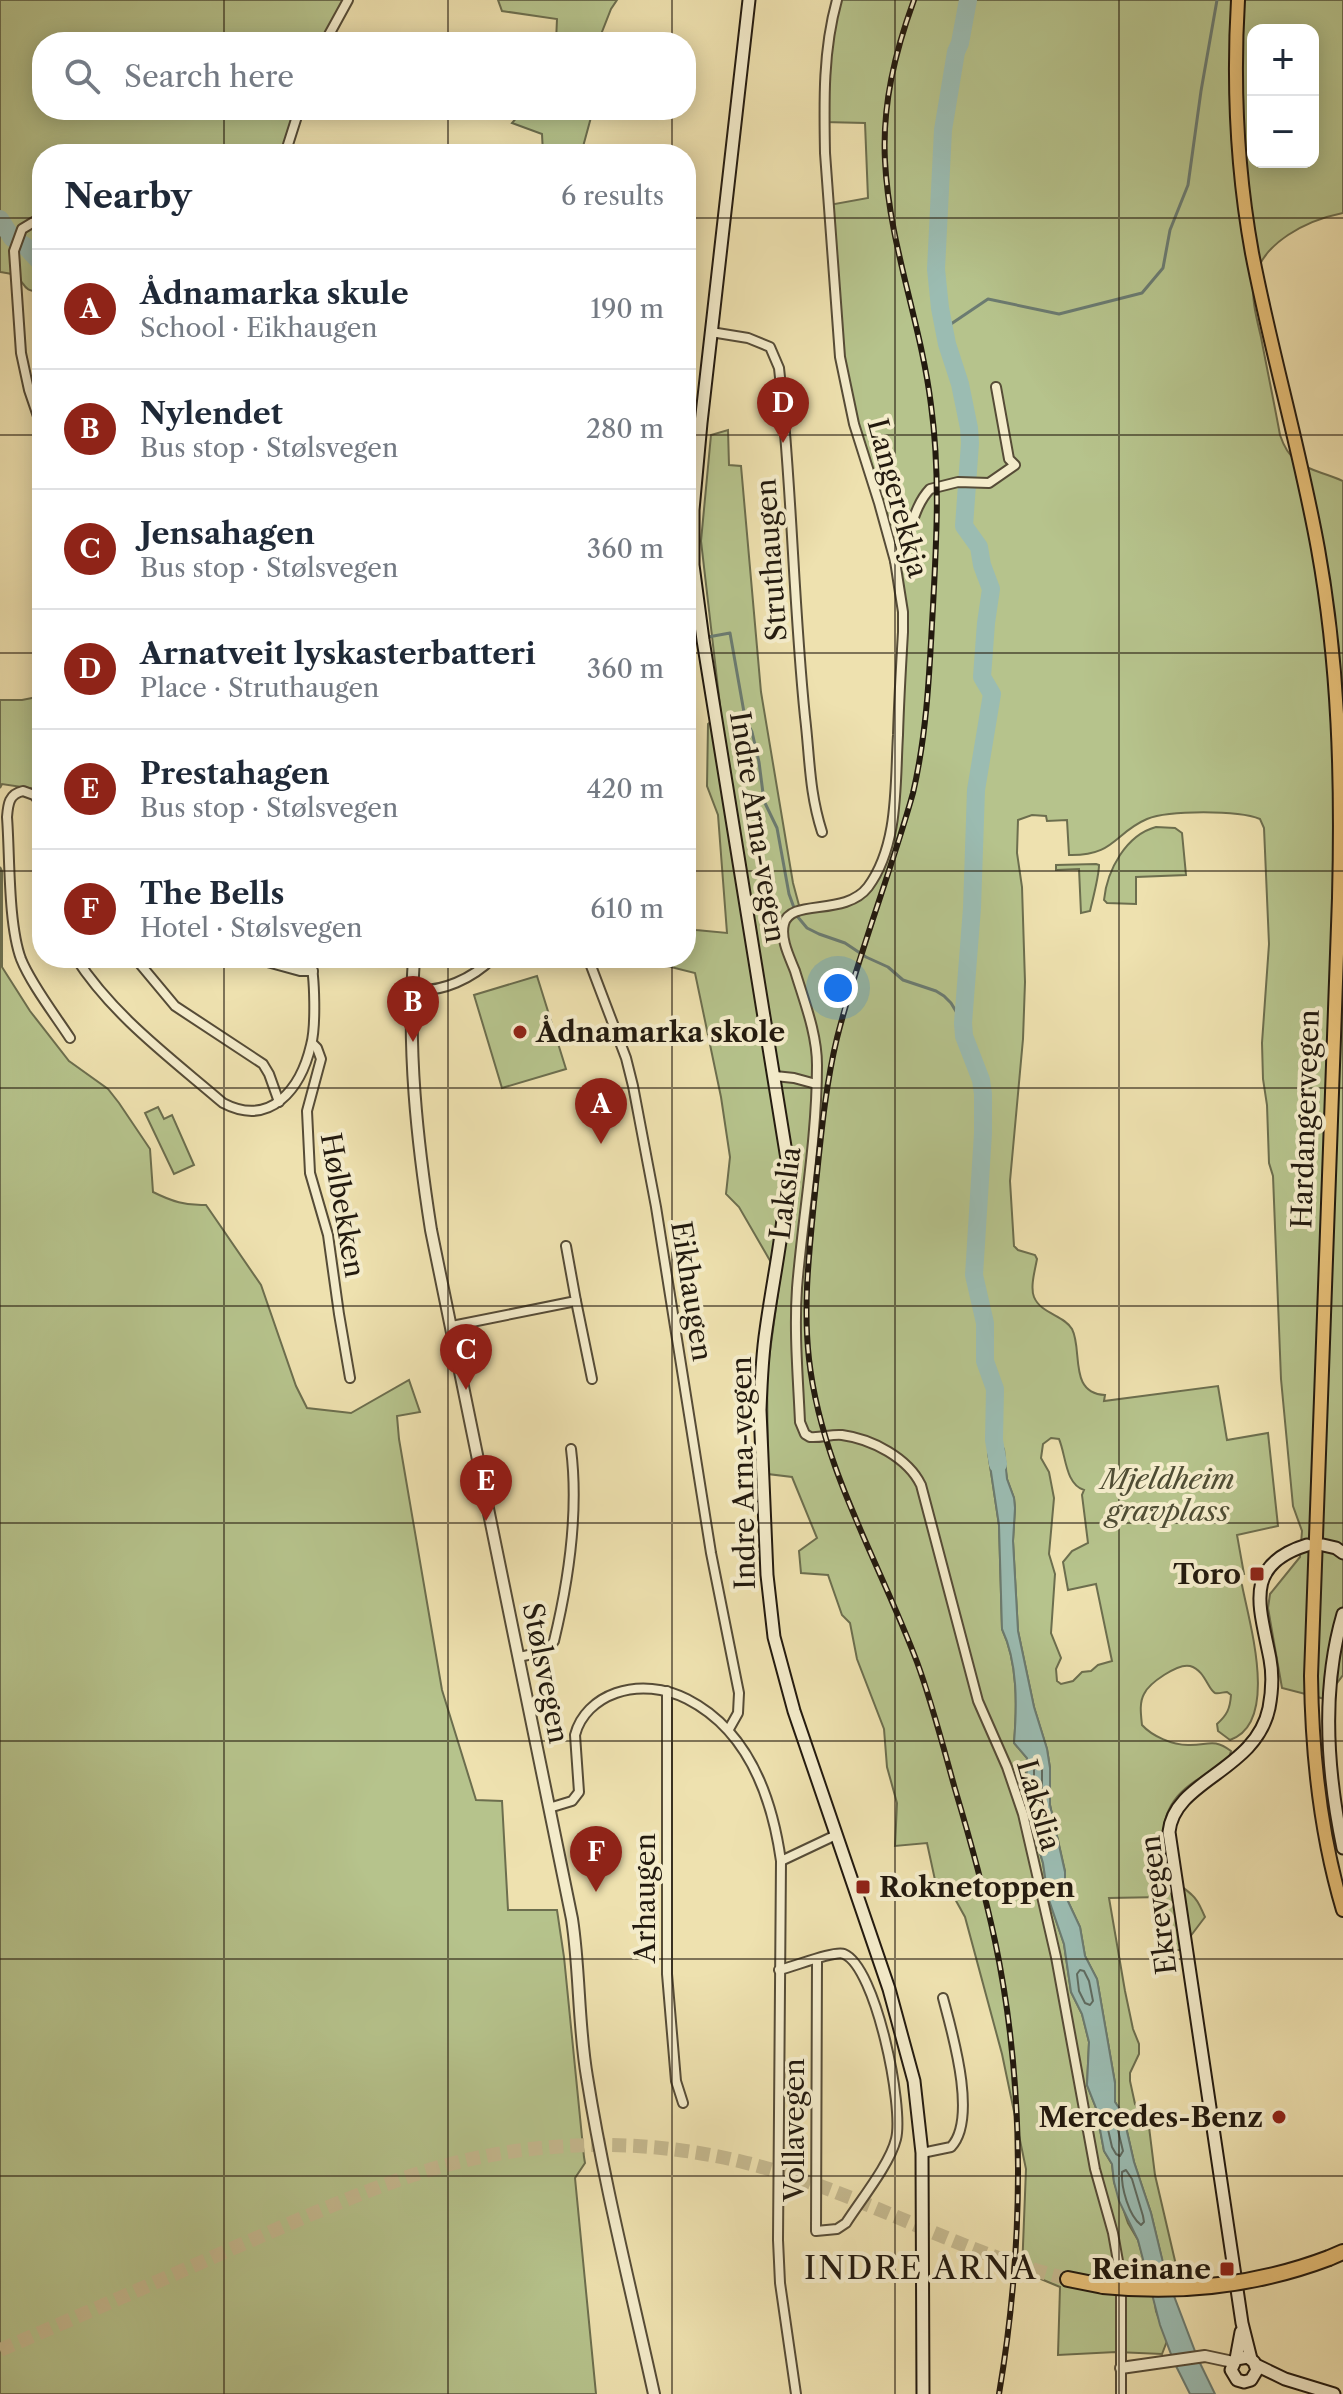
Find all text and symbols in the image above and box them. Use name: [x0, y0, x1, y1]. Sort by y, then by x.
map controls: [1247, 24, 1319, 168]
button: +: [1247, 24, 1319, 96]
search box: [32, 32, 696, 120]
icon: search: [60, 54, 104, 98]
text: Search here: [124, 58, 294, 95]
button: −: [1247, 96, 1319, 168]
text: Nearby: [64, 175, 192, 217]
text: 6 results: [561, 180, 664, 212]
text: Ådnamarka skule: [140, 275, 409, 312]
text: A: [80, 293, 100, 325]
text: 190 m: [590, 293, 664, 325]
text: School · Eikhaugen: [140, 312, 378, 344]
pin: D: [757, 377, 809, 443]
text: Nylendet: [140, 395, 283, 432]
text: B: [80, 413, 100, 445]
text: 280 m: [586, 413, 664, 445]
street label: Langerekkja: [860, 415, 936, 581]
text: Bus stop · Stølsvegen: [140, 432, 398, 464]
street label: Struthaugen: [748, 478, 794, 642]
text: Jensahagen: [140, 515, 315, 552]
text: C: [80, 533, 100, 565]
text: 360 m: [587, 533, 664, 565]
text: Bus stop · Stølsvegen: [140, 552, 398, 584]
text: Arnatveit lyskasterbatteri: [140, 635, 536, 672]
text: D: [79, 653, 101, 685]
text: 360 m: [587, 653, 664, 685]
text: Place · Struthaugen: [140, 672, 379, 704]
street label: Indre Arna-vegen: [723, 709, 793, 945]
text: Prestahagen: [140, 755, 330, 792]
text: E: [81, 773, 99, 805]
text: 420 m: [586, 773, 664, 805]
text: Bus stop · Stølsvegen: [140, 792, 398, 824]
text: The Bells: [140, 875, 284, 912]
text: F: [81, 893, 99, 925]
text: 610 m: [590, 893, 664, 925]
text: Hotel · Stølsvegen: [140, 912, 363, 944]
your location: [818, 968, 858, 1008]
pin: B: [387, 976, 439, 1042]
street label: Hardangervegen: [1284, 1009, 1326, 1229]
place label: Ådnamarka skole: [535, 1014, 785, 1049]
marker: Ådnamarka skole: [511, 1023, 529, 1041]
pin: A: [575, 1078, 627, 1144]
street label: Hølbekken: [314, 1130, 372, 1280]
street label: Lakslia: [762, 1145, 808, 1241]
street label: Eikhaugen: [664, 1219, 720, 1363]
pin: C: [440, 1324, 492, 1390]
street label: Indre Arna-vegen: [724, 1356, 762, 1590]
pin: E: [460, 1455, 512, 1521]
park label: Mjeldheim gravplass: [1098, 1462, 1235, 1528]
place label: Toro: [1173, 1557, 1241, 1591]
marker: Toro: [1248, 1565, 1266, 1583]
street label: Stølsvegen: [516, 1600, 576, 1746]
street label: Lakslia: [1010, 1756, 1068, 1855]
pin: F: [570, 1826, 622, 1892]
street label: Arhaugen: [628, 1833, 662, 1964]
street label: Ekrevegen: [1133, 1833, 1183, 1977]
place label: Roknetoppen: [879, 1870, 1075, 1904]
marker: Roknetoppen: [854, 1878, 872, 1896]
street label: Vollavegen: [777, 2058, 811, 2203]
place label: Mercedes-Benz: [1039, 2100, 1263, 2134]
marker: Mercedes-Benz: [1270, 2108, 1288, 2126]
district label: INDRE ARNA: [804, 2248, 1038, 2287]
place label: Reinane: [1092, 2252, 1211, 2286]
marker: Reinane: [1218, 2260, 1236, 2278]

